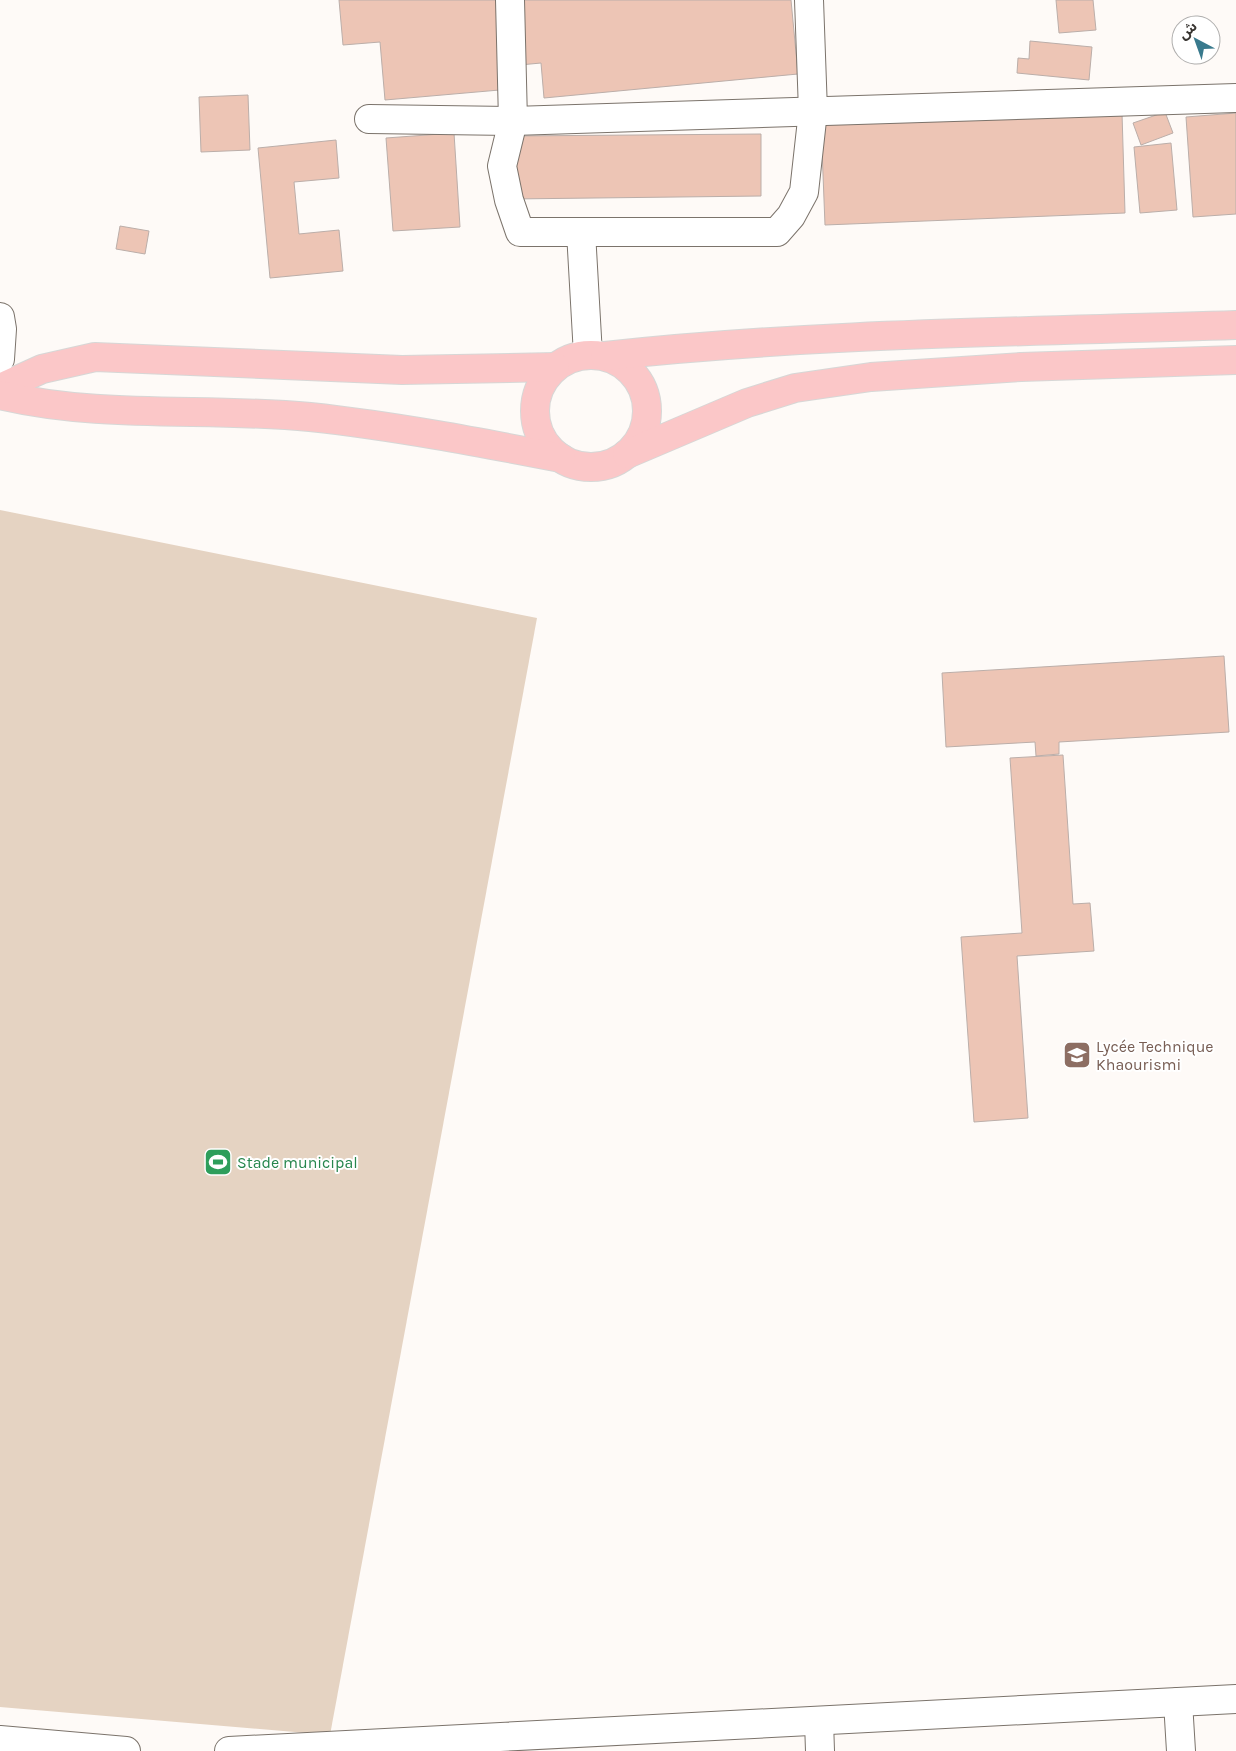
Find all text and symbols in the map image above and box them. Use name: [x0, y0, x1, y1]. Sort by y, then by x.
north arrow: [1171, 15, 1221, 65]
text: ش: [1175, 18, 1201, 43]
place label: Lycée Technique Khaourismi: [1096, 1037, 1214, 1074]
school or university icon: Lycée Technique Khaourismi: [1062, 1040, 1092, 1070]
sports icon: Stade municipal: [203, 1147, 233, 1177]
place label: Stade municipal: [237, 1153, 358, 1172]

